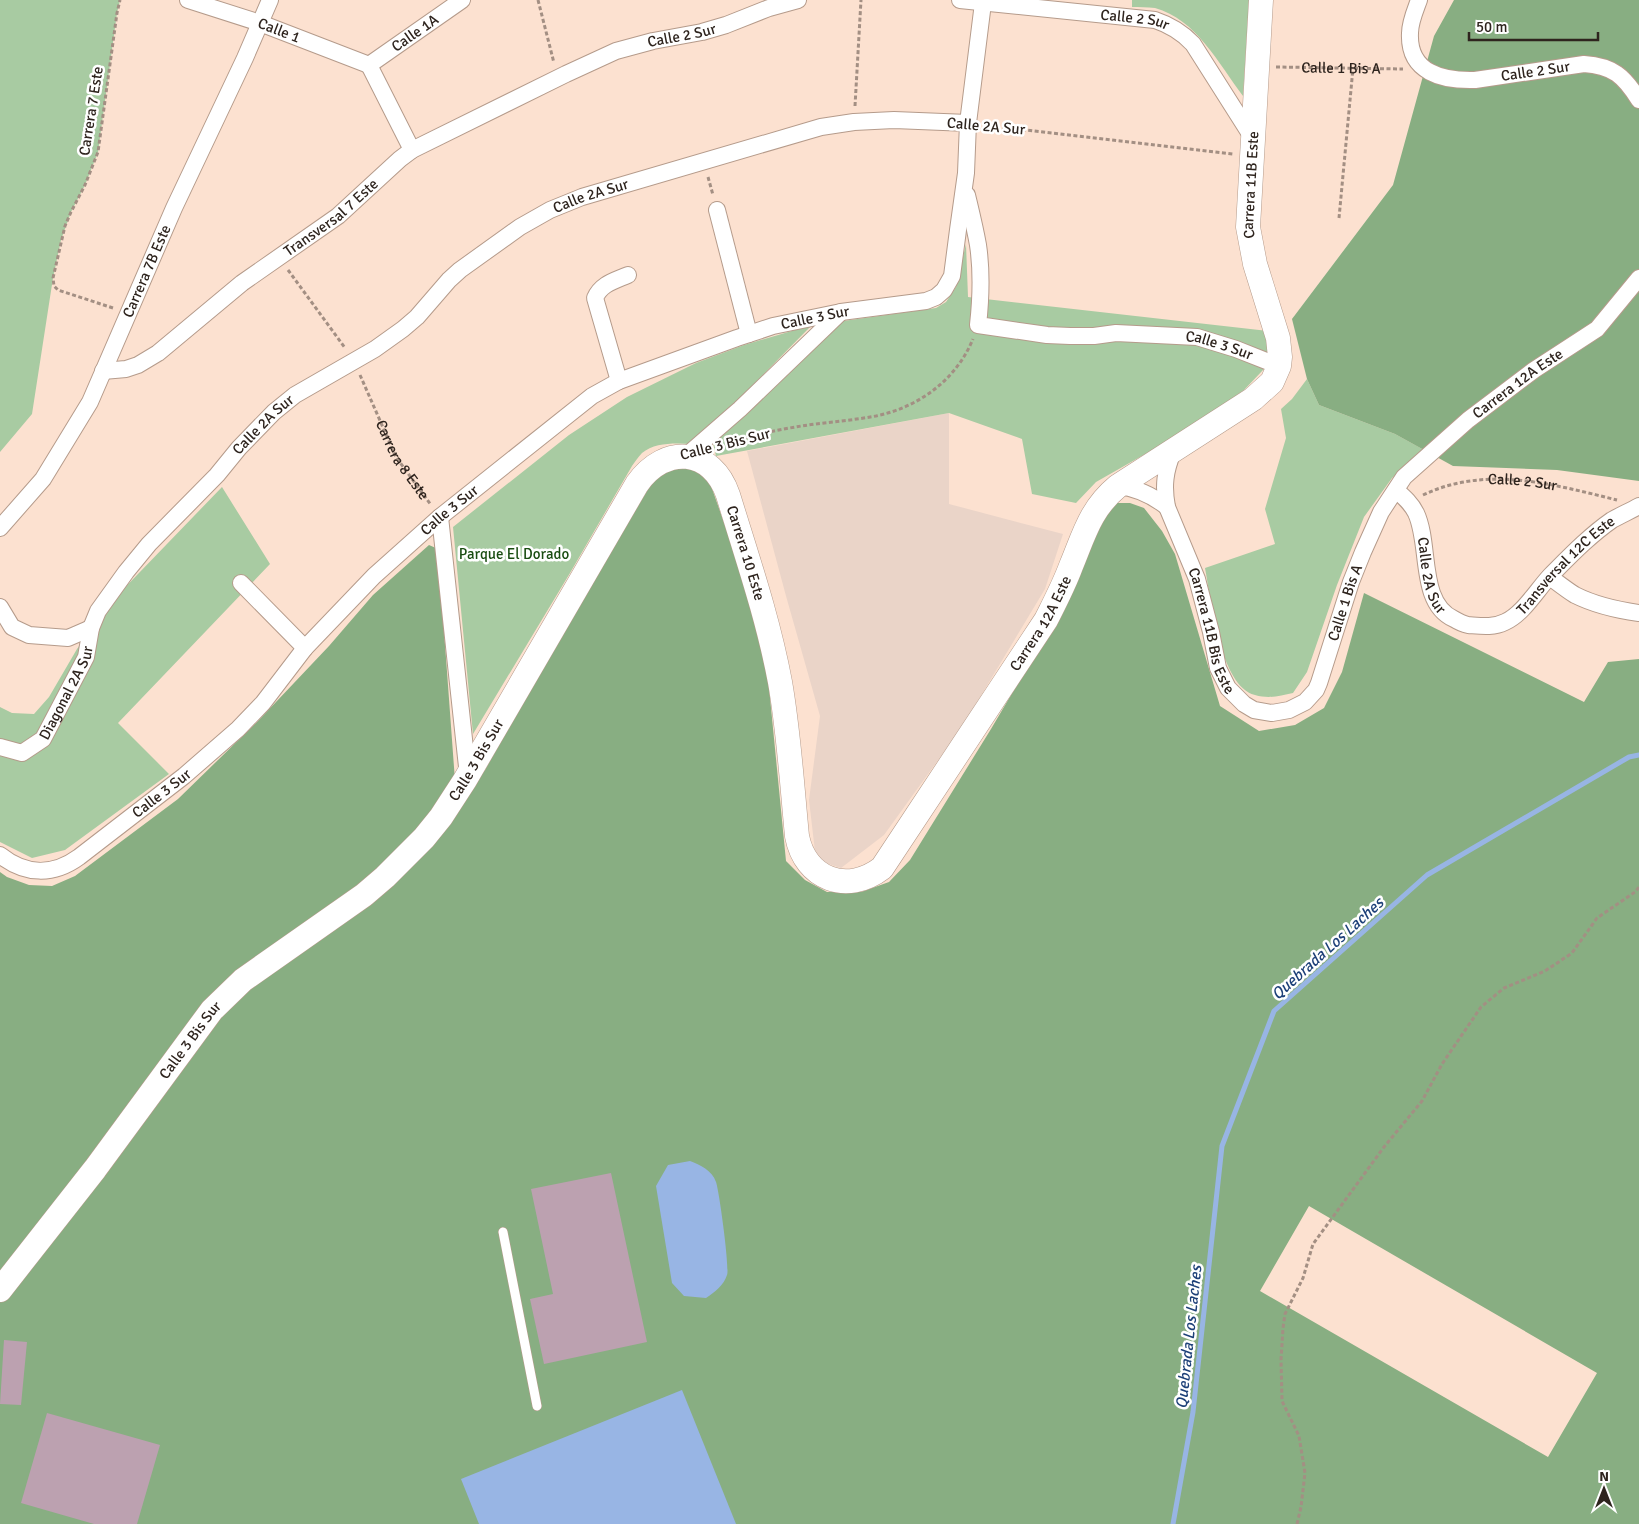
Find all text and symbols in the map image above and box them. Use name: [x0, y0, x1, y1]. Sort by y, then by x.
street label: Calle 2 Sur: [1100, 5, 1173, 34]
street label: Calle 1A: [388, 10, 442, 56]
scale bar: [1469, 10, 1598, 42]
street label: Calle 1: [255, 14, 303, 47]
text: 50 m: [1476, 18, 1507, 36]
street label: Calle 2 Sur: [645, 19, 719, 51]
street label: Calle 2 Sur: [1500, 57, 1571, 85]
street label: Calle 1 Bis A: [1301, 58, 1381, 78]
street label: Carrera 7 Este: [75, 65, 107, 157]
street label: Calle 2A Sur: [946, 114, 1026, 138]
street label: Carrera 11B Este: [1239, 131, 1262, 240]
street label: Transversal 7 Este: [280, 175, 382, 260]
street label: Calle 2A Sur: [550, 175, 631, 217]
street label: Carrera 7B Este: [119, 222, 175, 320]
street label: Calle 3 Sur: [779, 302, 851, 333]
street label: Calle 3 Sur: [1185, 327, 1256, 364]
street label: Carrera 12A Este: [1469, 345, 1566, 422]
street label: Calle 2A Sur: [228, 390, 298, 458]
street label: Carrera 8 Este: [372, 417, 433, 503]
street label: Calle 3 Bis Sur: [678, 424, 772, 464]
street label: Calle 2 Sur: [1488, 470, 1559, 495]
street label: Calle 3 Sur: [417, 481, 482, 539]
street label: Carrera 10 Este: [723, 503, 769, 603]
street label: Transversal 12C Este: [1513, 512, 1618, 619]
street label: Calle 2A Sur: [1414, 536, 1450, 618]
park label: Parque El Dorado: [459, 545, 569, 563]
street label: Calle 1 Bis A: [1324, 562, 1366, 643]
street label: Carrera 11B Bis Este: [1184, 565, 1238, 698]
street label: Carrera 12A Este: [1006, 573, 1075, 674]
street label: Diagonal 2A Sur: [35, 644, 97, 743]
street label: Calle 3 Bis Sur: [445, 715, 508, 805]
street label: Calle 3 Sur: [129, 765, 195, 822]
water label: Quebrada Los Laches: [1268, 892, 1389, 1004]
street label: Calle 3 Bis Sur: [155, 997, 225, 1083]
water label: Quebrada Los Laches: [1172, 1263, 1207, 1410]
north arrow: [1579, 1464, 1629, 1514]
text: N: [1599, 1468, 1609, 1485]

